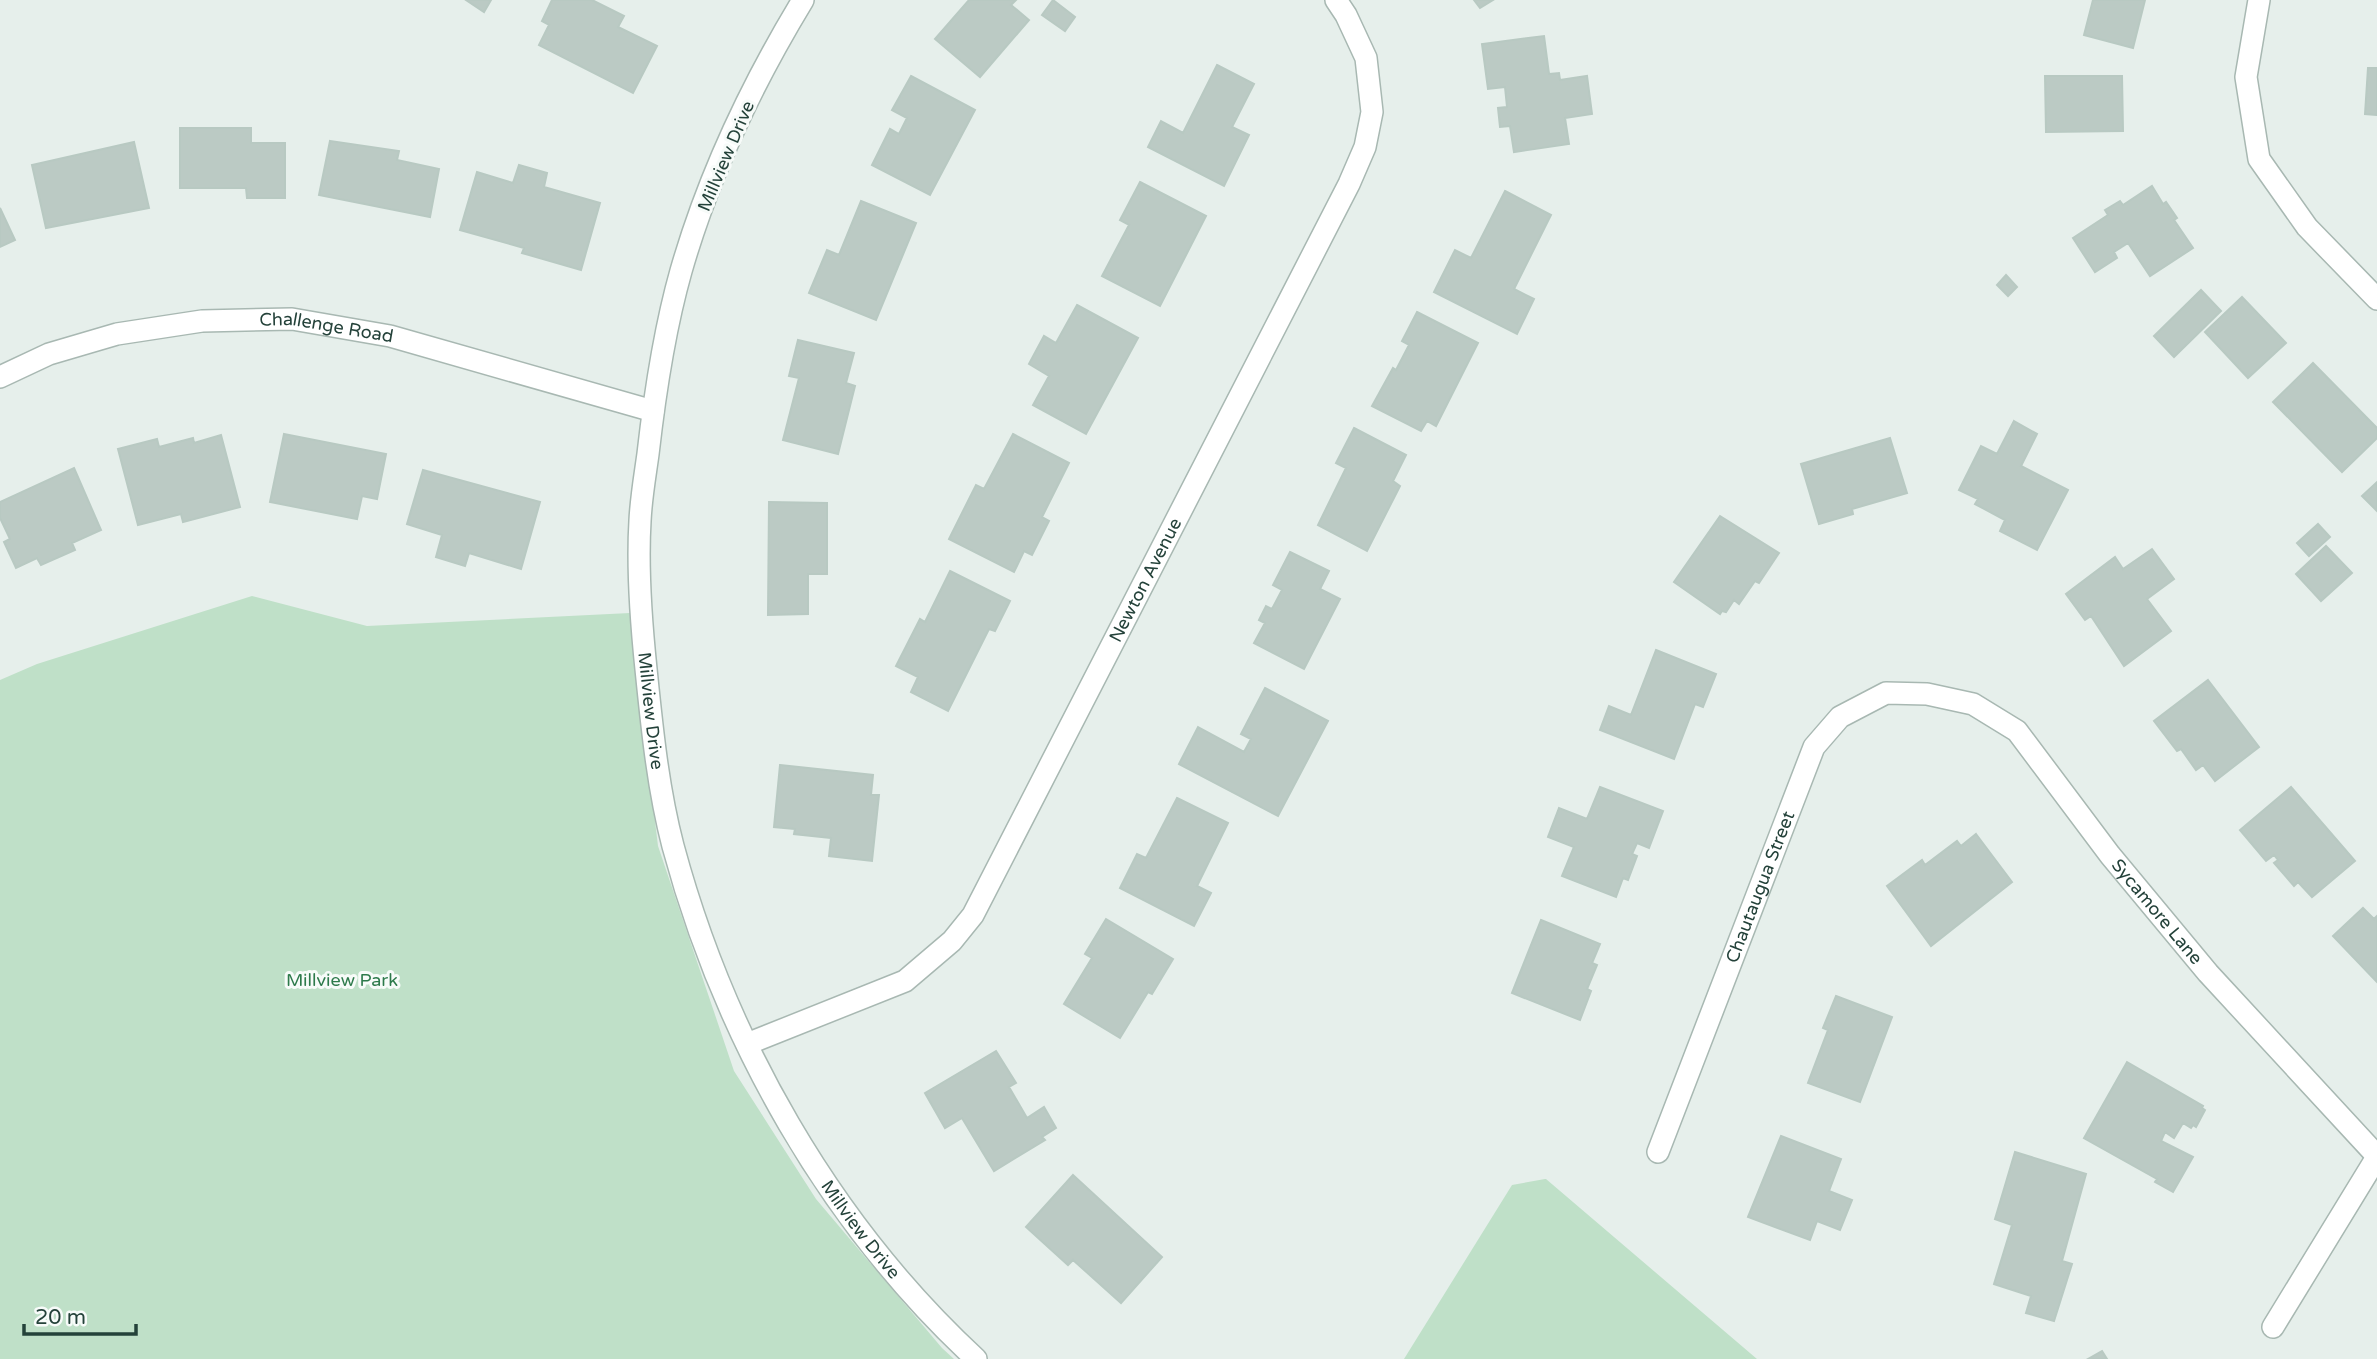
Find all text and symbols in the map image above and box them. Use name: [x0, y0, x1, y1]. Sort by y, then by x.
street label: Millview Drive: [693, 97, 759, 215]
street label: Challenge Road: [259, 308, 395, 347]
street label: Newton Avenue: [1104, 514, 1186, 646]
street label: Millview Drive: [633, 651, 669, 771]
street label: Chautaugua Street: [1721, 808, 1799, 966]
street label: Sycamore Lane: [2107, 854, 2207, 969]
park label: Millview Park: [286, 969, 398, 991]
street label: Millview Drive: [816, 1176, 905, 1283]
scale bar: [24, 1292, 136, 1336]
text: 20 m: [35, 1305, 86, 1330]

